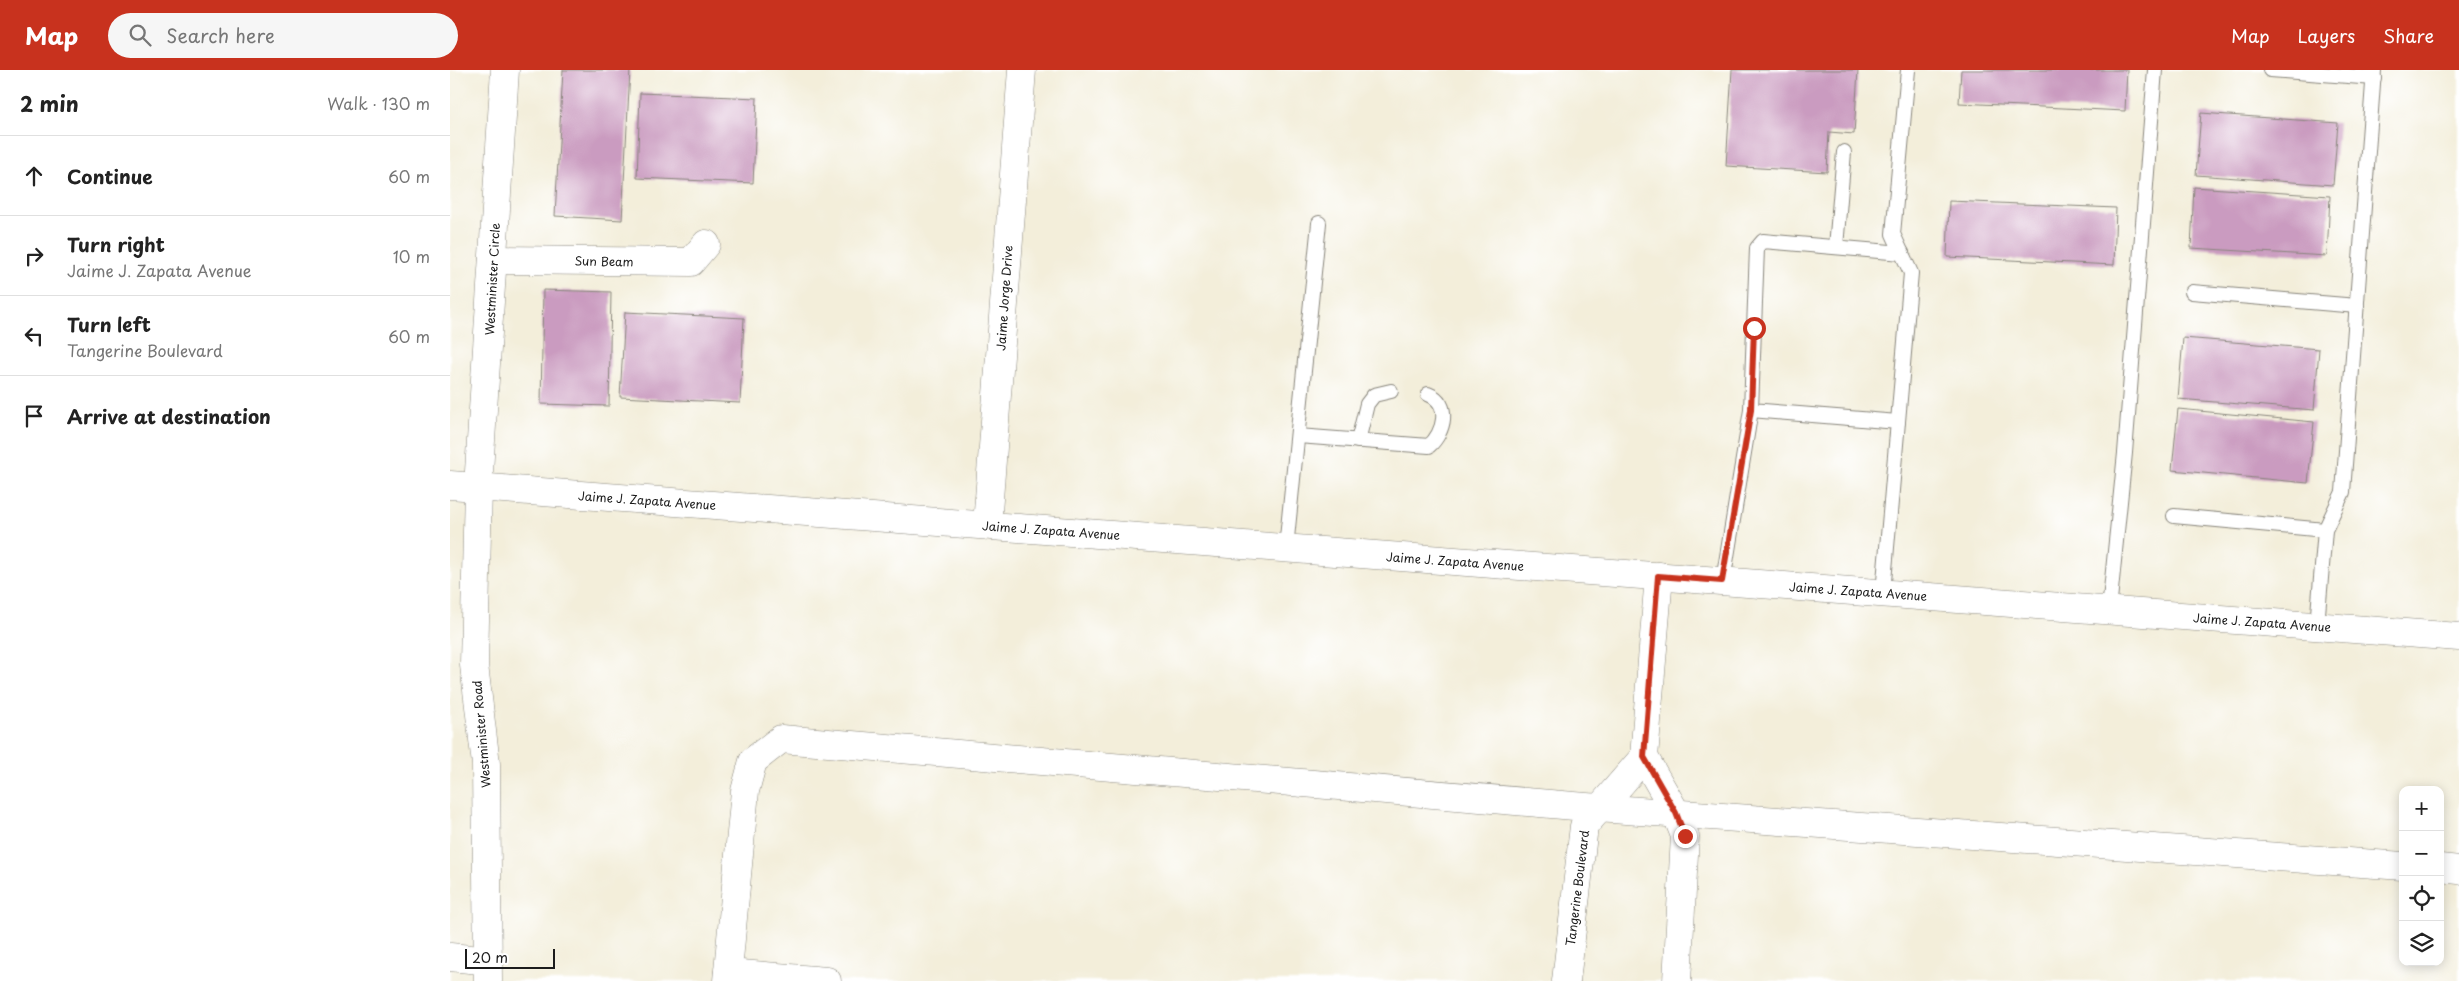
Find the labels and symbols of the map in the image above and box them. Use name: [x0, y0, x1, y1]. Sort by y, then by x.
street label: Westminister Circle: [480, 222, 504, 336]
street label: Jaime Jorge Drive: [991, 245, 1017, 351]
street label: Sun Beam: [574, 251, 634, 271]
route start: [1743, 317, 1766, 340]
street label: Jaime J. Zapata Avenue: [577, 486, 717, 514]
street label: Jaime J. Zapata Avenue: [981, 516, 1121, 544]
street label: Jaime J. Zapata Avenue: [1385, 547, 1525, 575]
street label: Jaime J. Zapata Avenue: [1788, 577, 1928, 605]
street label: Jaime J. Zapata Avenue: [2192, 608, 2332, 636]
street label: Westminister Road: [467, 680, 495, 788]
route end: [1674, 825, 1697, 848]
street label: Tangerine Boulevard: [1561, 828, 1593, 947]
scale bar: [465, 946, 555, 969]

